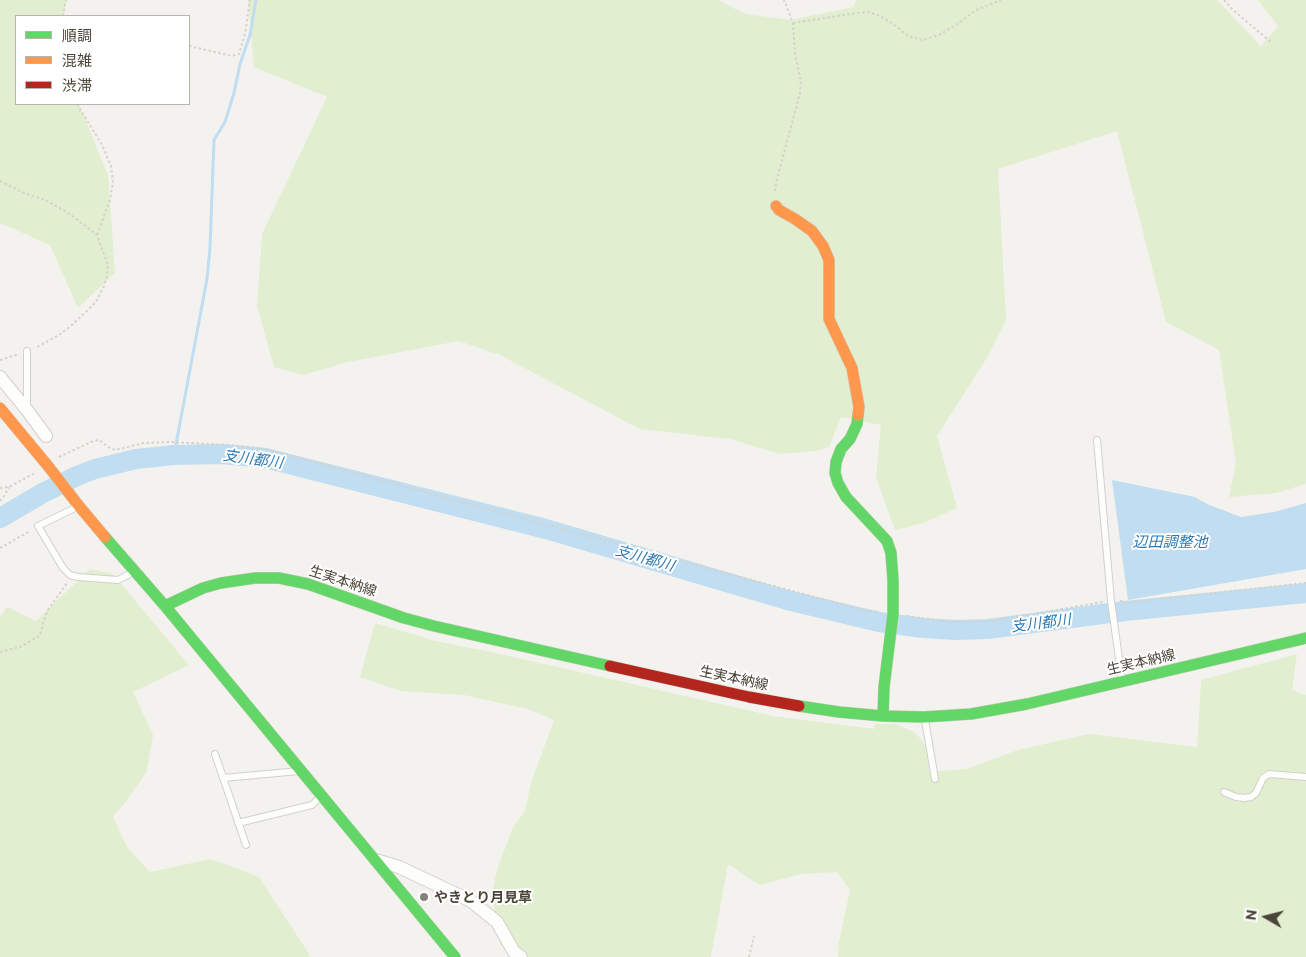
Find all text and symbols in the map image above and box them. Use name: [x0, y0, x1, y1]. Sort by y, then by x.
legend: [15, 15, 190, 105]
text: 順調: [62, 26, 92, 44]
text: 混雑: [62, 51, 92, 69]
text: 渋滞: [62, 76, 92, 94]
water label: 支川都川: [222, 446, 284, 472]
water label: 辺田調整池: [1133, 533, 1207, 551]
water label: 支川都川: [614, 541, 676, 575]
street label: 生実本納線: [307, 562, 379, 600]
water label: 支川都川: [1010, 610, 1072, 636]
street label: 生実本納線: [1105, 646, 1177, 678]
street label: 生実本納線: [698, 663, 770, 693]
place label: やきとり月見草: [434, 889, 532, 905]
marker: やきとり月見草: [418, 891, 430, 903]
north arrow: [1241, 892, 1291, 942]
text: N: [1242, 908, 1260, 921]

